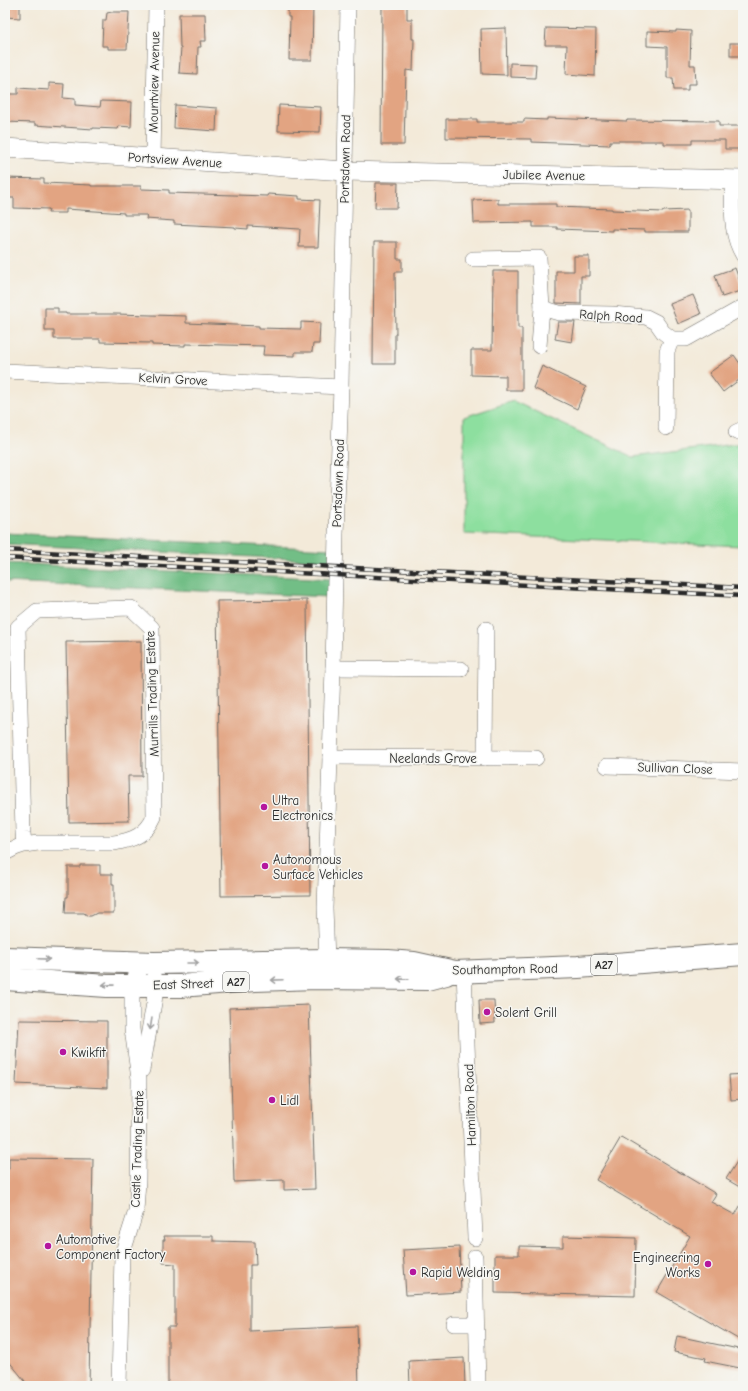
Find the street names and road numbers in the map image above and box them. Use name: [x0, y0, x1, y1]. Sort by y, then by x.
street label: Mountview Avenue: [146, 30, 162, 133]
street label: Portsdown Road: [337, 114, 353, 204]
street label: Portsview Avenue: [127, 149, 223, 171]
street label: Jubilee Avenue: [503, 167, 586, 183]
street label: Ralph Road: [579, 306, 643, 326]
street label: Kelvin Grove: [138, 370, 208, 388]
street label: Portsdown Road: [329, 438, 347, 528]
street label: Murrills Trading Estate: [142, 630, 162, 757]
street label: Neelands Grove: [389, 751, 477, 766]
street label: Sullivan Close: [637, 759, 713, 777]
road number: A27: [591, 955, 617, 975]
street label: Southampton Road: [452, 961, 558, 977]
road number: A27: [223, 972, 249, 992]
street label: East Street: [152, 975, 215, 993]
street label: Hamilton Road: [461, 1064, 479, 1146]
street label: Castle Trading Estate: [127, 1090, 147, 1208]

